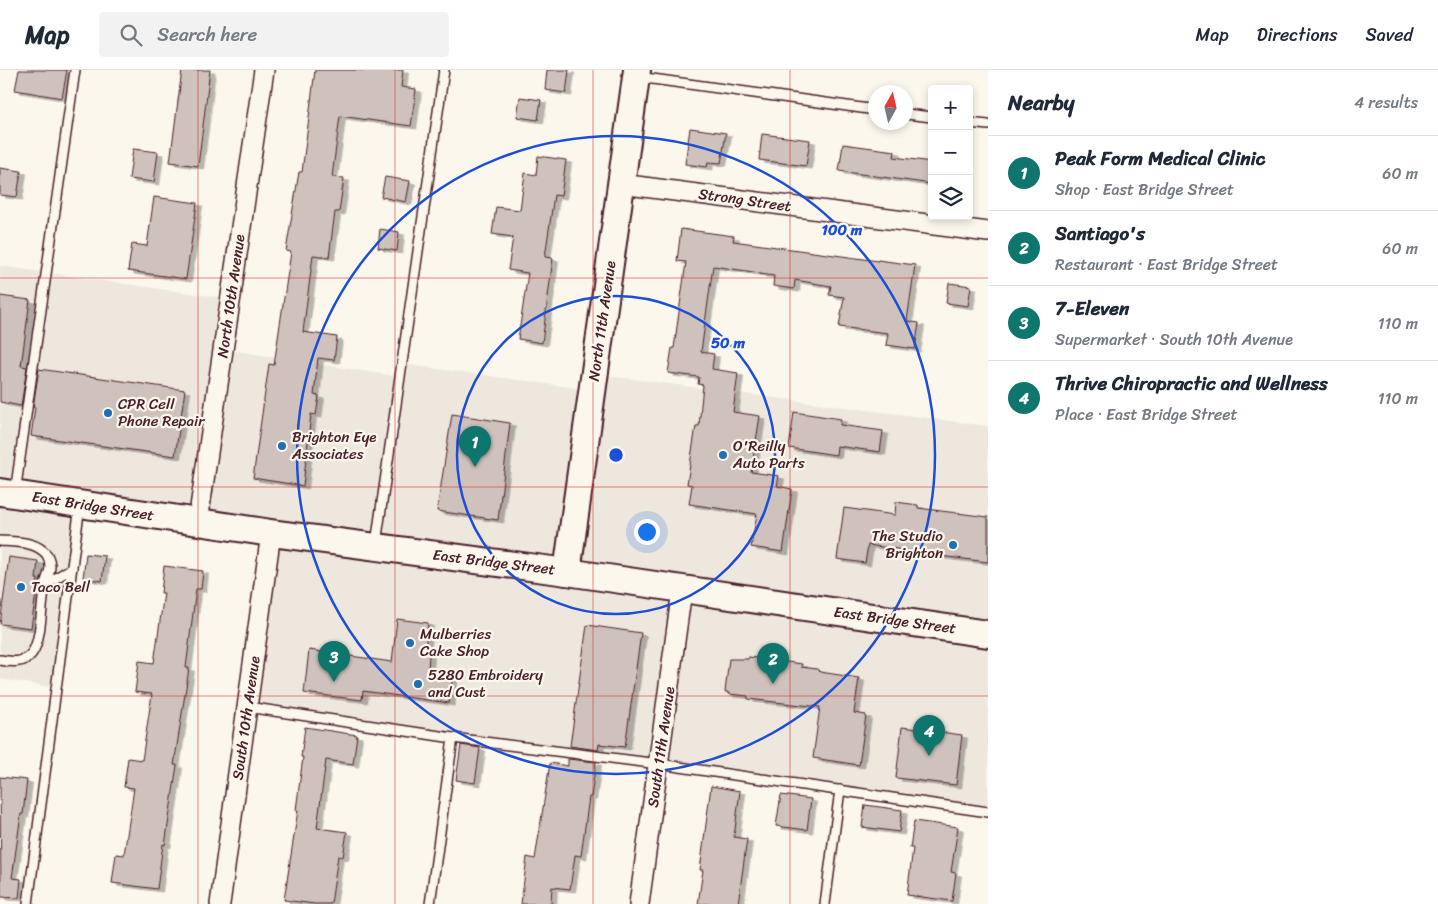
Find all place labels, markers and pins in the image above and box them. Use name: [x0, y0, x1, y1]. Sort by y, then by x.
place label: CPR Cell Phone Repair: [118, 391, 205, 434]
marker: CPR Cell Phone Repair: [102, 407, 114, 419]
place label: Brighton Eye Associates: [291, 424, 377, 467]
pin: 1: [459, 426, 491, 467]
place label: O'Reilly Auto Parts: [732, 433, 805, 476]
marker: Brighton Eye Associates: [276, 440, 288, 452]
centre of rings: [607, 446, 625, 464]
marker: O'Reilly Auto Parts: [717, 449, 729, 461]
place label: The Studio Brighton: [872, 523, 943, 566]
marker: The Studio Brighton: [947, 539, 959, 551]
place label: Taco Bell: [31, 574, 91, 600]
marker: Taco Bell: [15, 581, 27, 593]
place label: Mulberries Cake Shop: [420, 621, 491, 664]
marker: Mulberries Cake Shop: [404, 637, 416, 649]
pin: 3: [318, 641, 350, 682]
pin: 2: [757, 643, 789, 684]
place label: 5280 Embroidery and Cust: [428, 662, 543, 705]
marker: 5280 Embroidery and Cust: [412, 678, 424, 690]
pin: 4: [913, 715, 945, 756]

